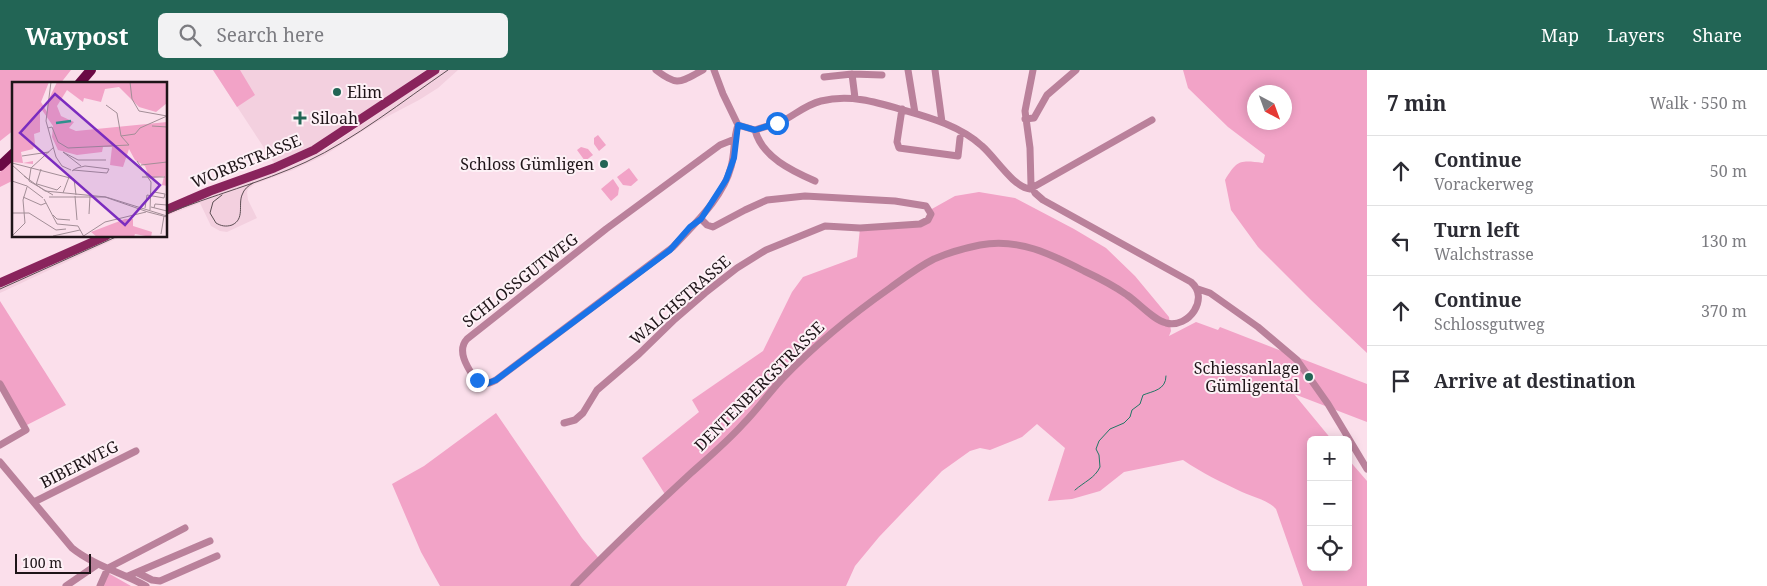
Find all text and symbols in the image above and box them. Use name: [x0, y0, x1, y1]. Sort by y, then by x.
search box: [158, 13, 508, 58]
text: Waypost: [25, 19, 128, 52]
icon: search: [176, 21, 204, 49]
text: Search here: [216, 22, 324, 48]
text: Map: [1541, 23, 1579, 47]
text: Layers: [1607, 23, 1665, 47]
text: Share: [1693, 23, 1742, 47]
place label: Elim: [347, 81, 382, 103]
inset map: [12, 82, 168, 238]
north arrow: [1247, 85, 1292, 130]
marker: Elim: [331, 86, 343, 98]
text: 7 min: [1387, 89, 1446, 117]
text: Walk · 550 m: [1650, 92, 1747, 114]
place label: Siloah: [311, 107, 358, 129]
marker: Siloah: [293, 111, 307, 125]
route start: [766, 112, 789, 135]
street label: WORBSTRASSE: [188, 129, 304, 193]
text: Continue: [1434, 147, 1522, 173]
place label: Schloss Gümligen: [460, 153, 594, 175]
icon: ahead: [1387, 157, 1415, 185]
marker: Schloss Gümligen: [598, 158, 610, 170]
text: 50 m: [1710, 160, 1747, 182]
text: Vorackerweg: [1434, 173, 1533, 195]
text: Turn left: [1434, 217, 1520, 243]
street label: SCHLOSSGUTWEG: [458, 227, 583, 332]
icon: left: [1387, 227, 1415, 255]
text: 130 m: [1701, 230, 1747, 252]
text: Walchstrasse: [1434, 243, 1534, 265]
street label: WALCHSTRASSE: [625, 250, 735, 350]
text: Continue: [1434, 287, 1522, 313]
icon: ahead: [1387, 297, 1415, 325]
text: 370 m: [1701, 300, 1747, 322]
text: Schlossgutweg: [1434, 313, 1545, 335]
street label: DENTENBERGSTRASSE: [689, 316, 829, 456]
place label: Schiessanlage Gümligental: [1194, 357, 1299, 397]
icon: arrive: [1387, 367, 1415, 395]
text: Arrive at destination: [1434, 368, 1636, 394]
route end: [466, 369, 489, 392]
marker: Schiessanlage Gümligental: [1303, 371, 1315, 383]
street label: BIBERWEG: [36, 435, 122, 493]
map controls: [1307, 436, 1352, 571]
button: +: [1307, 436, 1352, 481]
button: −: [1307, 481, 1352, 526]
button: locate: [1307, 526, 1352, 571]
scale bar: [15, 551, 91, 574]
text: 100 m: [22, 553, 62, 572]

